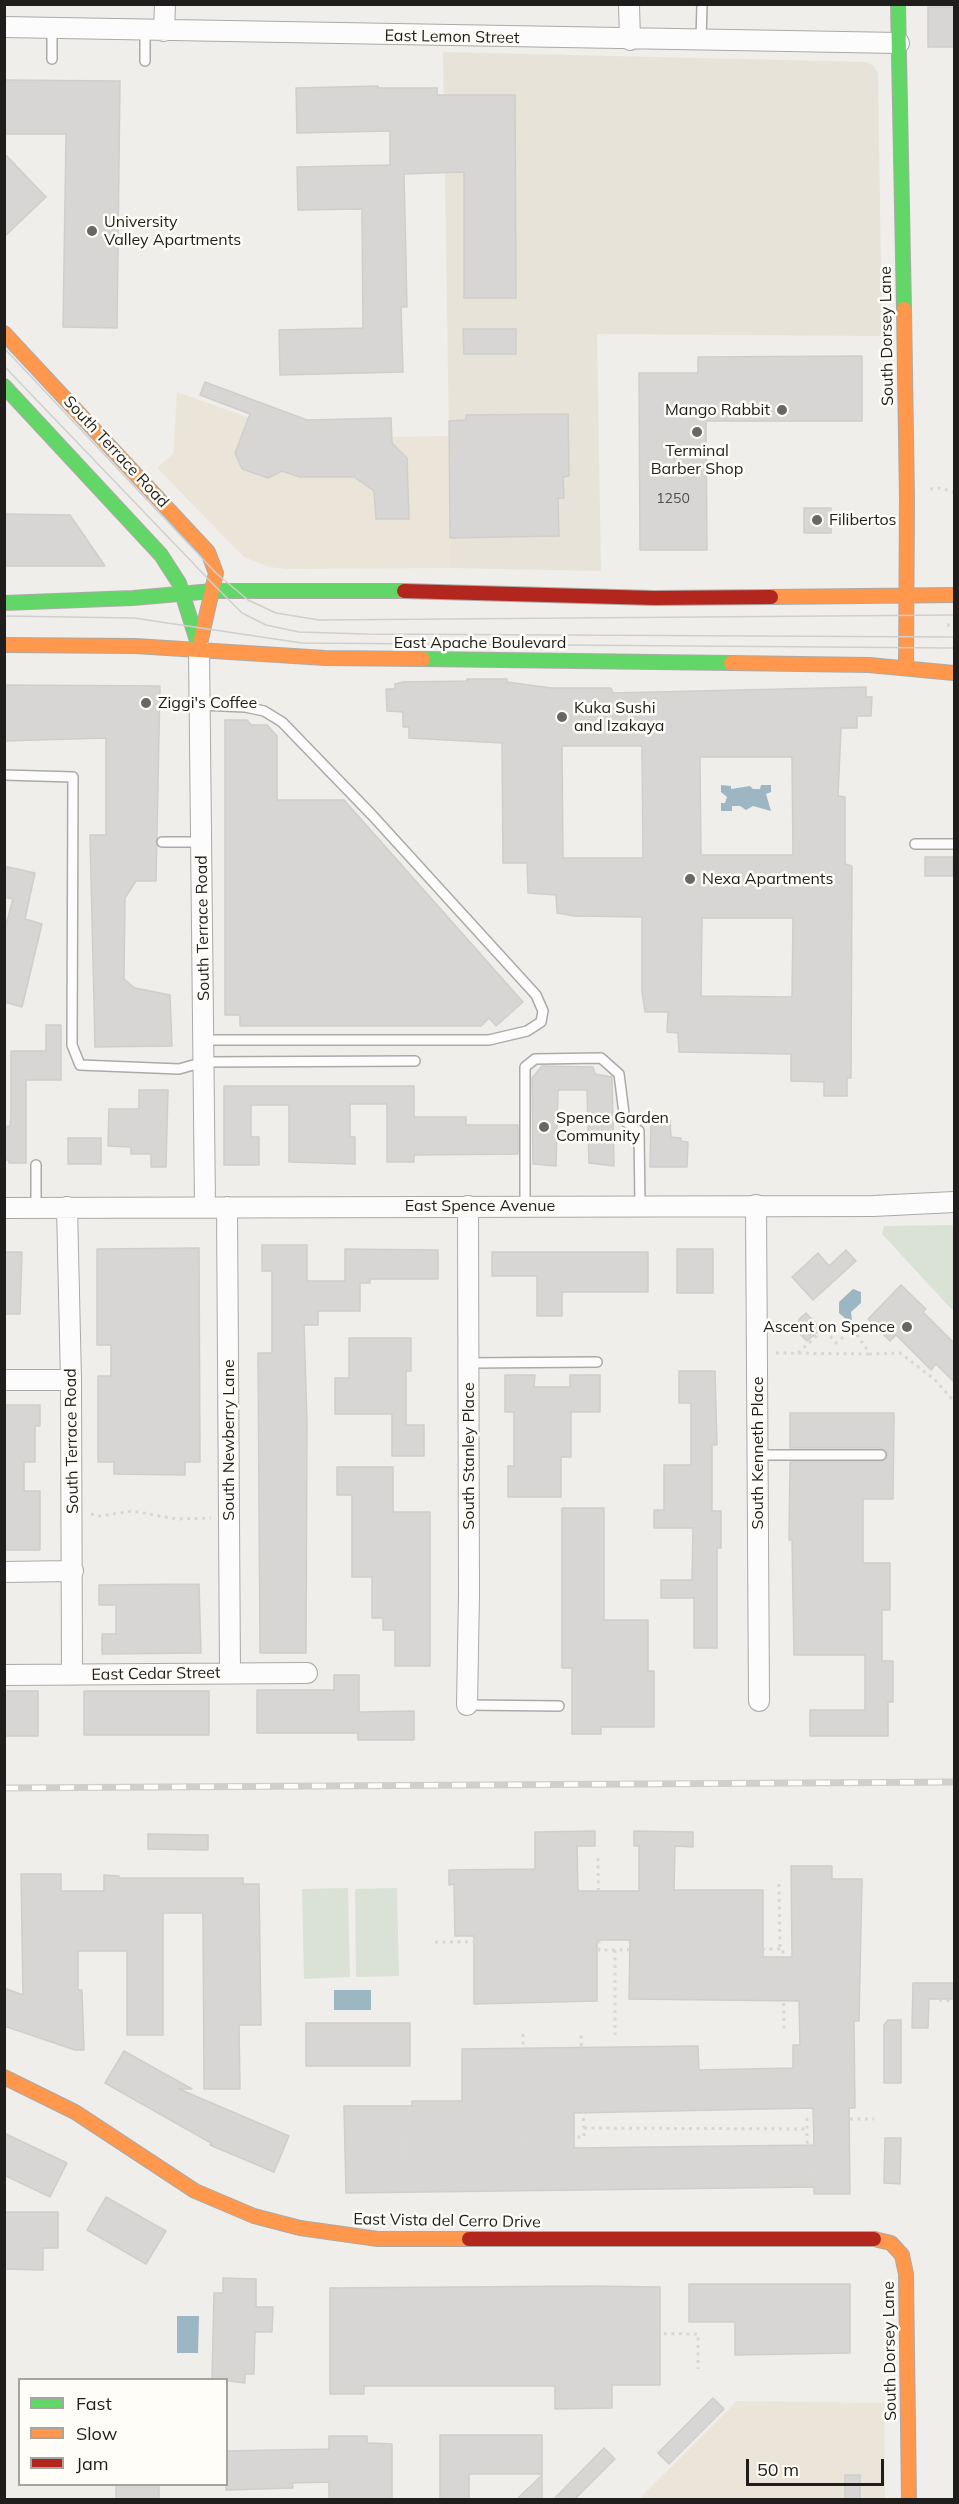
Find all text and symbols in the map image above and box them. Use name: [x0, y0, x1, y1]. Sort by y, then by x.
street label: East Lemon Street: [384, 26, 520, 48]
place label: University Valley Apartments: [104, 212, 241, 250]
marker: University Valley Apartments: [85, 224, 99, 238]
street label: South Dorsey Lane: [876, 266, 898, 406]
street label: South Terrace Road: [59, 392, 173, 512]
place label: Mango Rabbit: [665, 400, 770, 420]
marker: Mango Rabbit: [775, 403, 789, 417]
marker: Terminal Barber Shop: [690, 425, 704, 439]
place label: Terminal Barber Shop: [651, 441, 743, 479]
house number: 1250: [656, 491, 690, 507]
place label: Filibertos: [829, 510, 897, 530]
marker: Filibertos: [810, 513, 824, 527]
street label: East Apache Boulevard: [394, 633, 566, 653]
place label: Ziggi's Coffee: [158, 693, 257, 713]
marker: Ziggi's Coffee: [139, 696, 153, 710]
place label: Kuka Sushi and Izakaya: [574, 698, 664, 736]
marker: Kuka Sushi and Izakaya: [555, 710, 569, 724]
street label: South Terrace Road: [192, 855, 214, 1001]
place label: Nexa Apartments: [702, 869, 833, 889]
marker: Nexa Apartments: [683, 872, 697, 886]
place label: Spence Garden Community: [556, 1108, 669, 1146]
marker: Spence Garden Community: [537, 1120, 551, 1134]
street label: East Spence Avenue: [405, 1196, 555, 1216]
place label: Ascent on Spence: [763, 1317, 895, 1337]
marker: Ascent on Spence: [900, 1320, 914, 1334]
street label: South Newberry Lane: [219, 1359, 239, 1521]
street label: South Terrace Road: [61, 1368, 83, 1514]
street label: South Kenneth Place: [748, 1376, 768, 1530]
street label: South Stanley Place: [459, 1382, 479, 1530]
street label: East Cedar Street: [91, 1663, 221, 1685]
street label: East Vista del Cerro Drive: [353, 2210, 541, 2232]
street label: South Dorsey Lane: [879, 2281, 901, 2421]
legend: [18, 2378, 228, 2486]
text: Fast: [76, 2392, 112, 2415]
text: Slow: [76, 2422, 117, 2445]
scale bar: [749, 2447, 887, 2485]
text: Jam: [76, 2452, 109, 2475]
text: 50 m: [757, 2458, 799, 2481]

